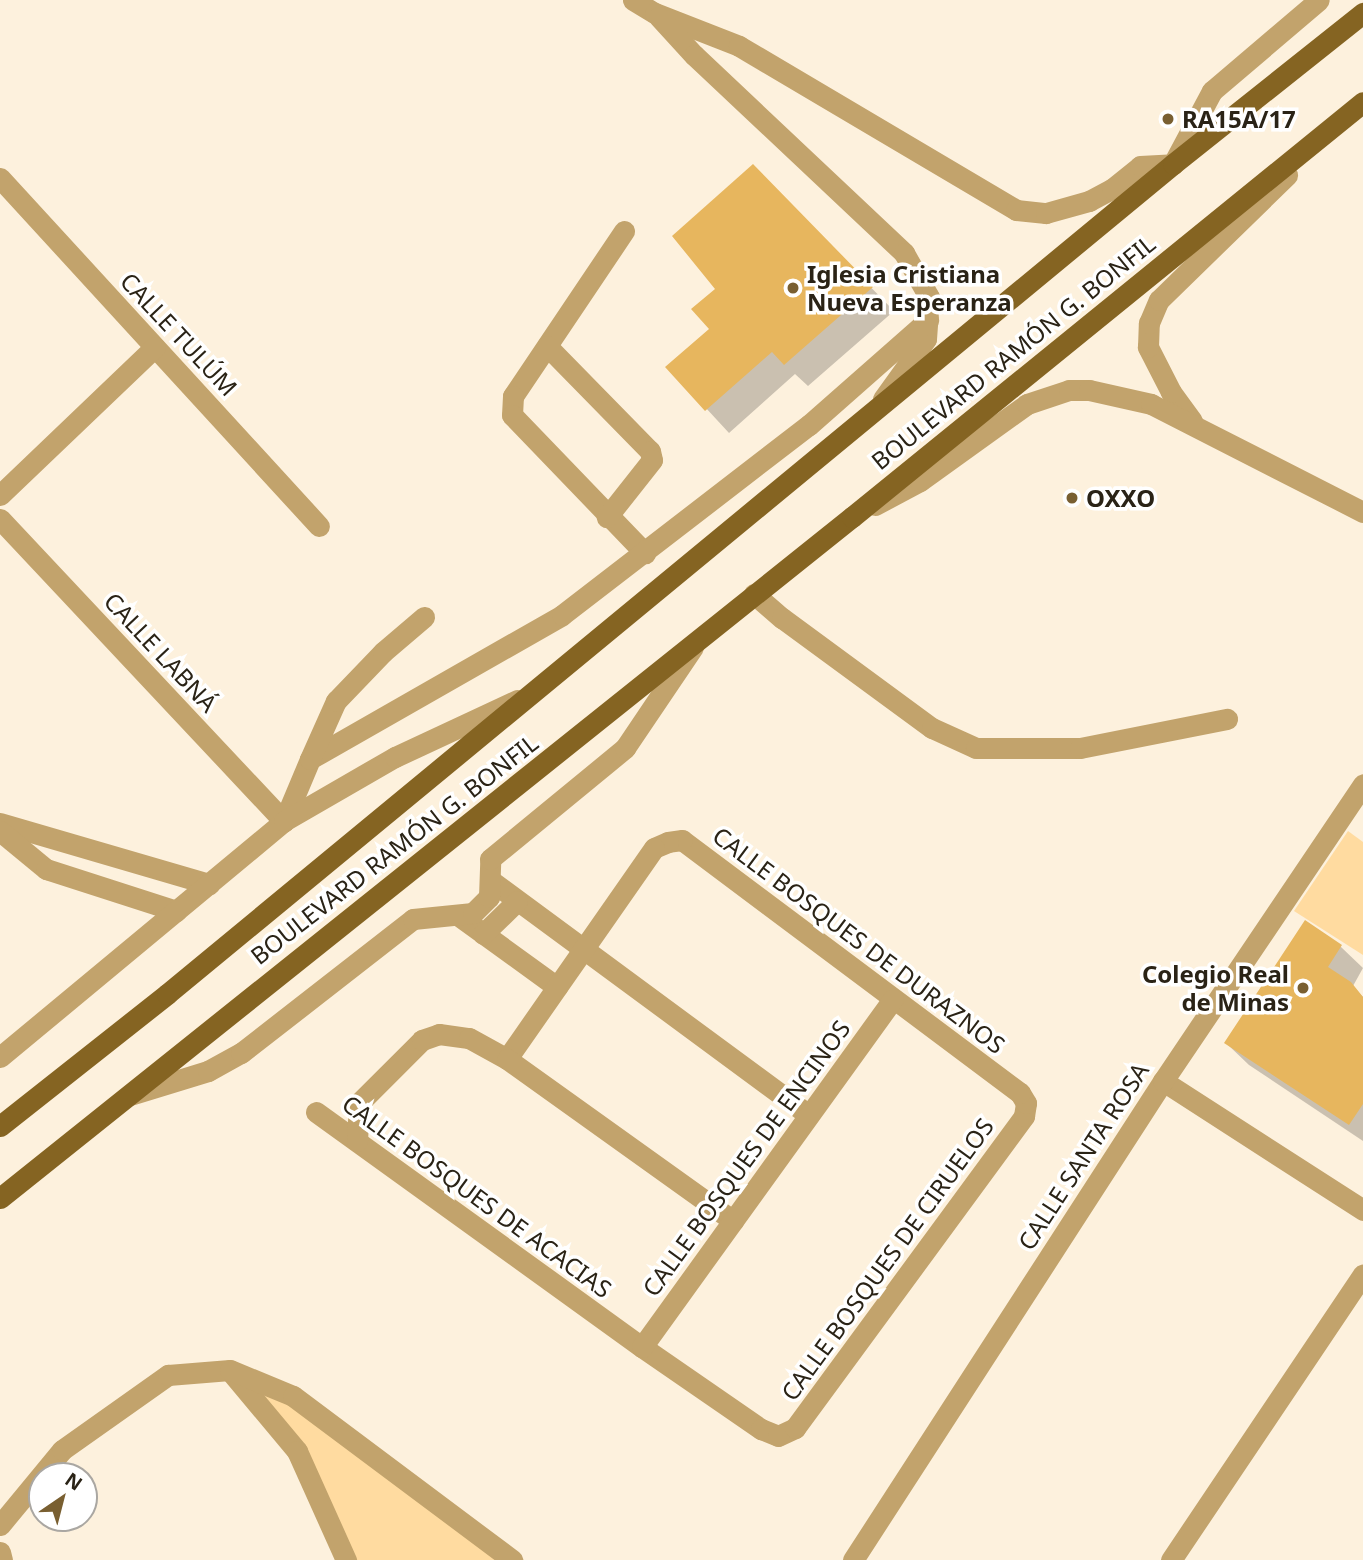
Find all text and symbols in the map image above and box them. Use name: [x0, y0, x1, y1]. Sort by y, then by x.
place label: RA15A/17: [1182, 105, 1296, 133]
marker: RA15A/17: [1160, 111, 1176, 127]
street label: BOULEVARD RAMÓN G. BONFIL: [865, 229, 1161, 475]
place label: Iglesia Cristiana Nueva Esperanza: [807, 260, 1012, 316]
street label: CALLE TULÚM: [115, 266, 243, 402]
marker: Iglesia Cristiana Nueva Esperanza: [785, 280, 801, 296]
place label: OXXO: [1086, 484, 1155, 512]
marker: OXXO: [1064, 490, 1080, 506]
street label: CALLE LABNÁ: [99, 586, 223, 718]
street label: BOULEVARD RAMÓN G. BONFIL: [245, 728, 543, 970]
street label: CALLE BOSQUES DE DURAZNOS: [707, 821, 1011, 1059]
place label: Colegio Real de Minas: [1142, 960, 1289, 1016]
marker: Colegio Real de Minas: [1295, 980, 1311, 996]
street label: CALLE BOSQUES DE ENCINOS: [636, 1014, 856, 1302]
street label: CALLE SANTA ROSA: [1012, 1057, 1154, 1255]
street label: CALLE BOSQUES DE ACACIAS: [337, 1089, 617, 1303]
street label: CALLE BOSQUES DE CIRUELOS: [775, 1112, 999, 1406]
north arrow: [28, 1462, 98, 1532]
text: N: [60, 1466, 88, 1497]

